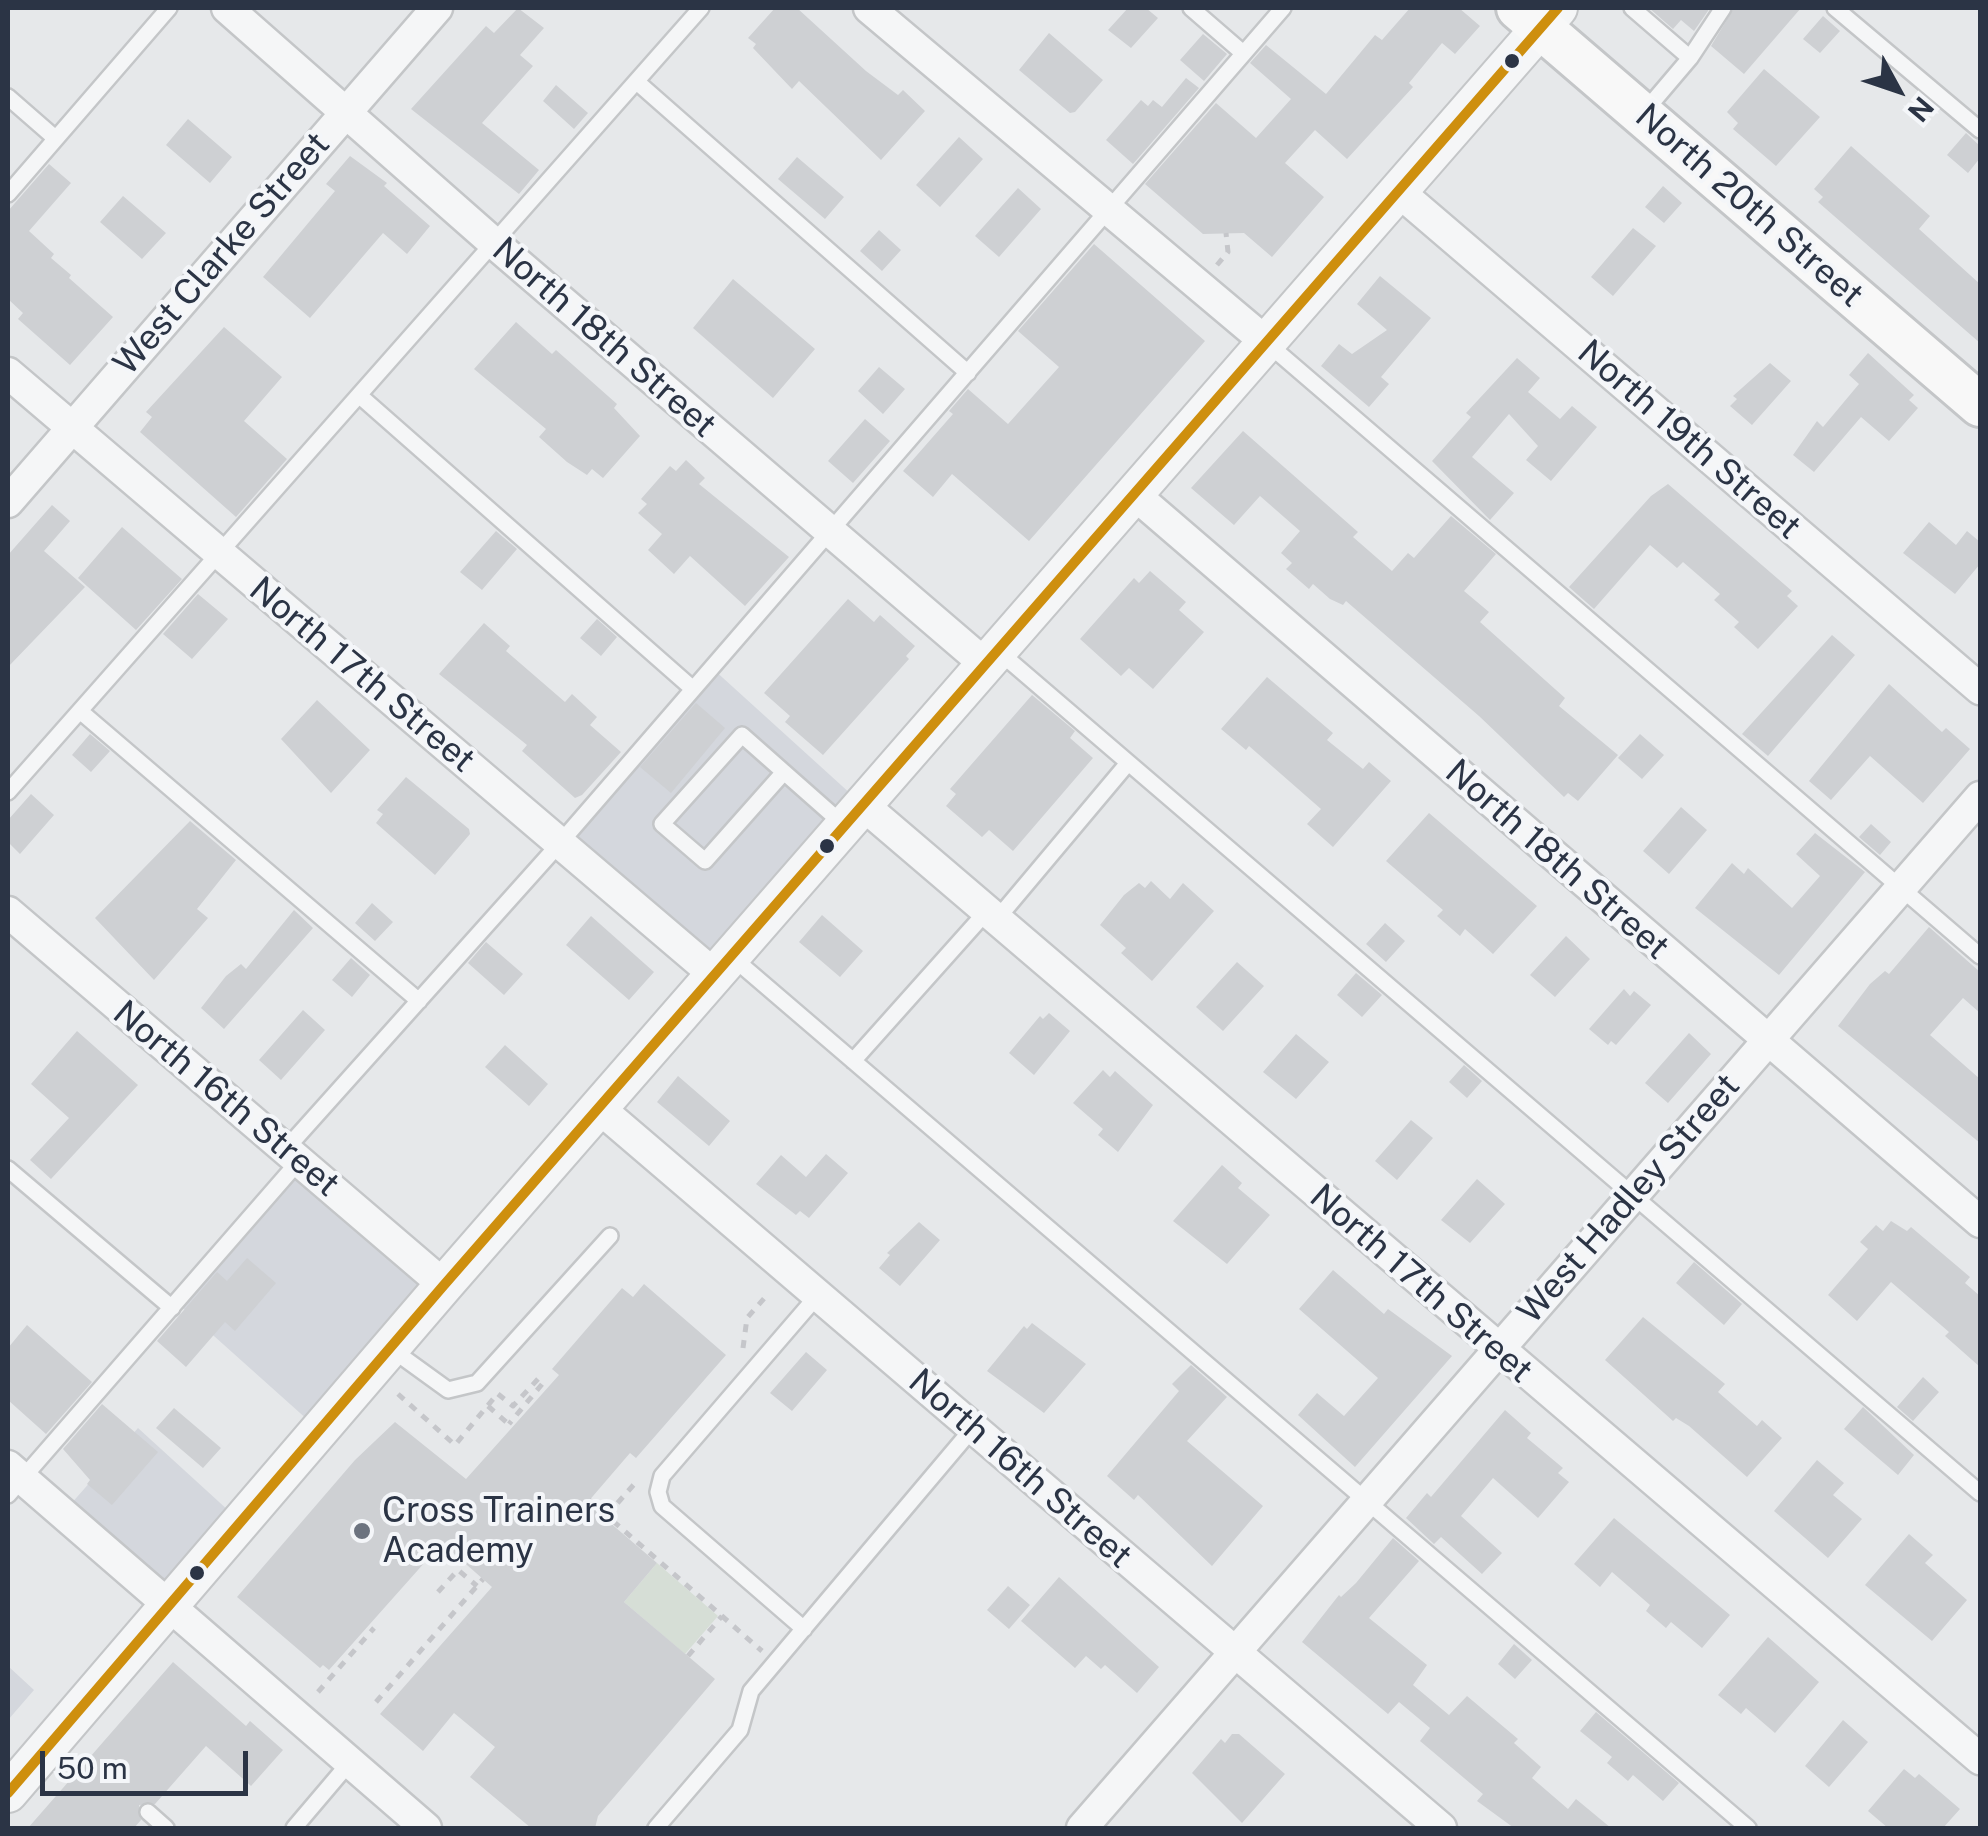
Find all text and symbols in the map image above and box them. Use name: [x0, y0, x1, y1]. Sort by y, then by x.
north arrow: [1848, 40, 1948, 140]
unlabelled marker: [1502, 51, 1522, 71]
text: N: [1902, 91, 1941, 129]
street label: North 20th Street: [1626, 96, 1872, 316]
street label: West Clarke Street: [105, 124, 339, 384]
street label: North 18th Street: [483, 229, 725, 447]
street label: North 19th Street: [1569, 332, 1809, 548]
street label: North 17th Street: [241, 569, 483, 781]
street label: North 18th Street: [1436, 751, 1678, 969]
unlabelled marker: [817, 836, 837, 856]
street label: North 16th Street: [105, 992, 347, 1206]
street label: West Hadley Street: [1509, 1066, 1749, 1332]
street label: North 17th Street: [1301, 1176, 1541, 1392]
street label: North 16th Street: [900, 1361, 1140, 1577]
place label: Cross Trainers Academy: [382, 1490, 615, 1572]
marker: Cross Trainers Academy: [351, 1520, 373, 1542]
unlabelled marker: [187, 1563, 207, 1583]
scale bar: [45, 1731, 252, 1793]
text: 50 m: [57, 1750, 128, 1786]

